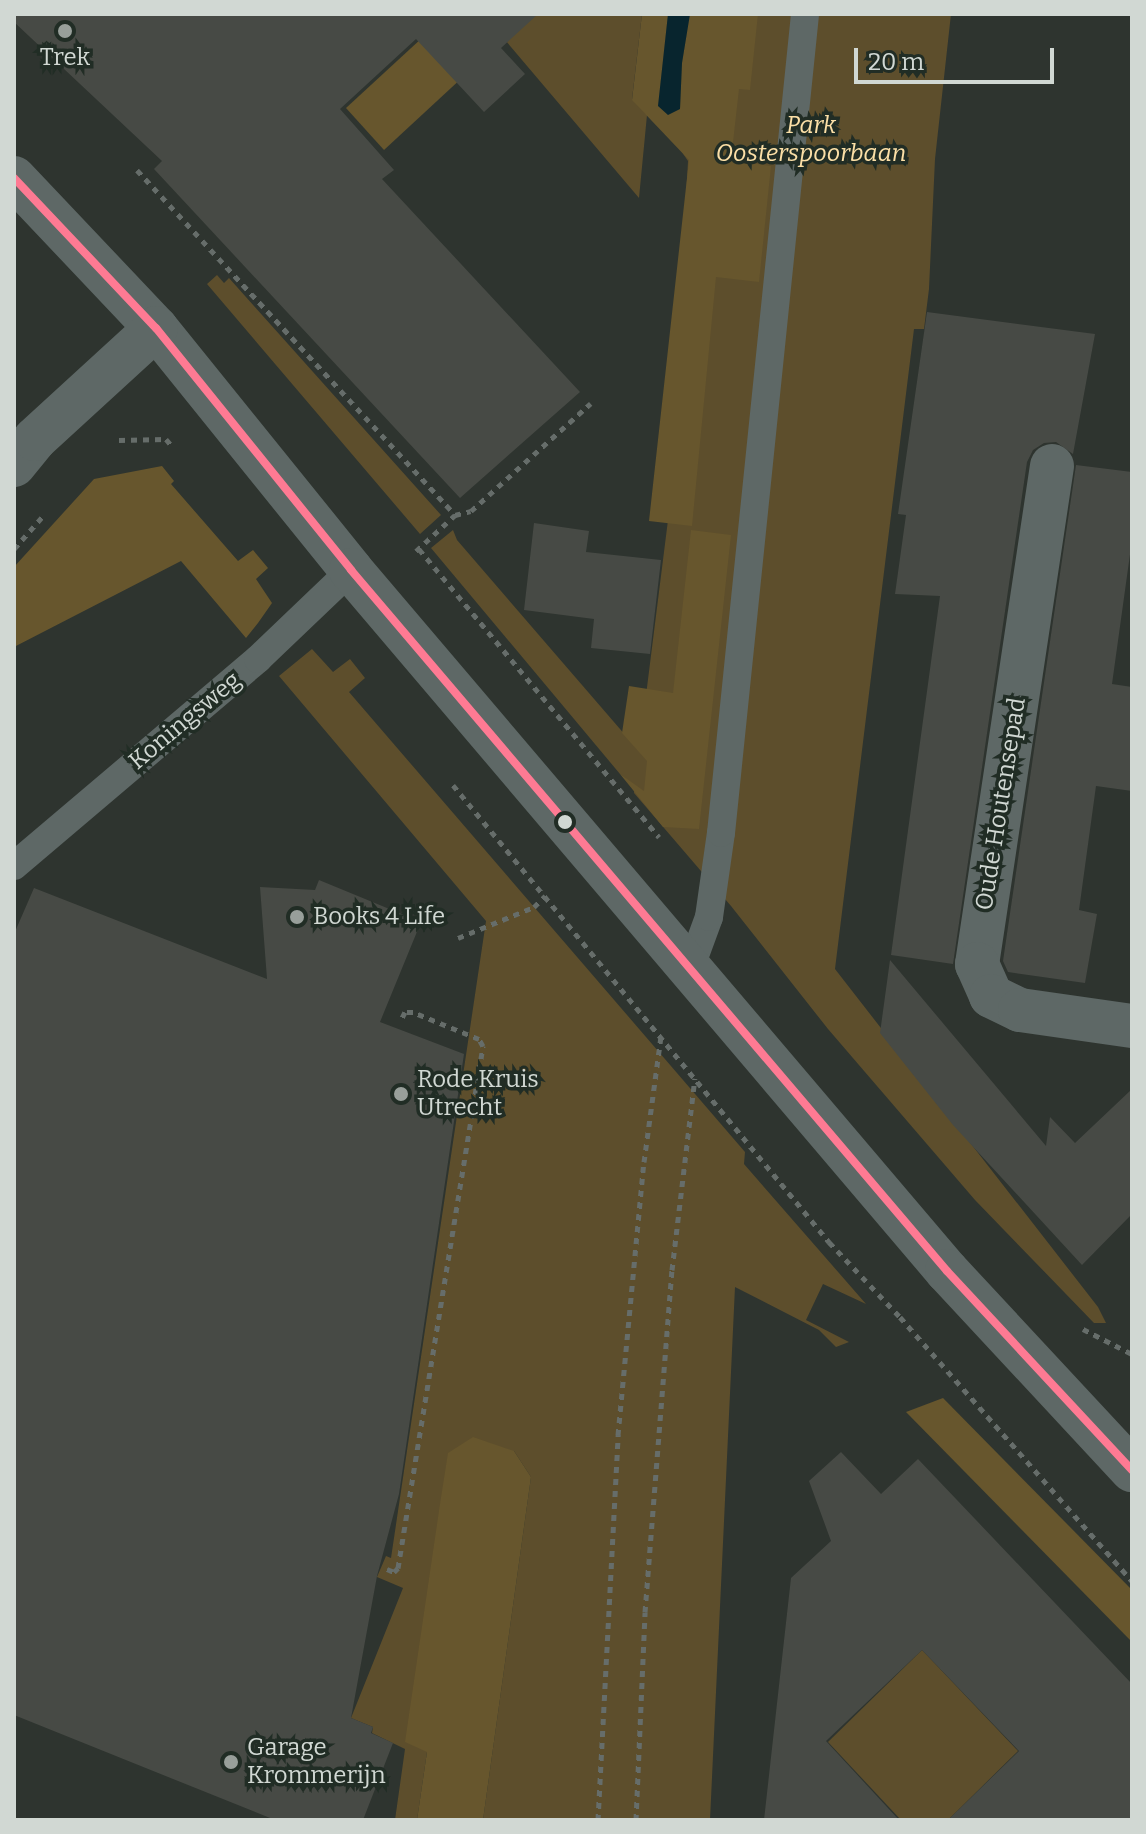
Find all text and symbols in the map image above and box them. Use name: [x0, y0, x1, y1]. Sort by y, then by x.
marker: Trek: [56, 22, 74, 40]
scale bar: [858, 32, 1058, 82]
place label: Trek: [40, 44, 90, 72]
text: 20 m: [868, 48, 924, 76]
park label: Park Oosterspoorbaan: [716, 112, 906, 168]
street label: Koningsweg: [123, 666, 247, 776]
street label: Oude Houtensepad: [970, 696, 1032, 912]
unlabelled marker: [557, 814, 573, 830]
place label: Books 4 Life: [313, 903, 445, 931]
marker: Books 4 Life: [288, 908, 306, 926]
place label: Rode Kruis Utrecht: [417, 1066, 539, 1122]
marker: Rode Kruis Utrecht: [392, 1085, 410, 1103]
place label: Garage Krommerijn: [247, 1734, 386, 1790]
marker: Garage Krommerijn: [222, 1753, 240, 1771]

